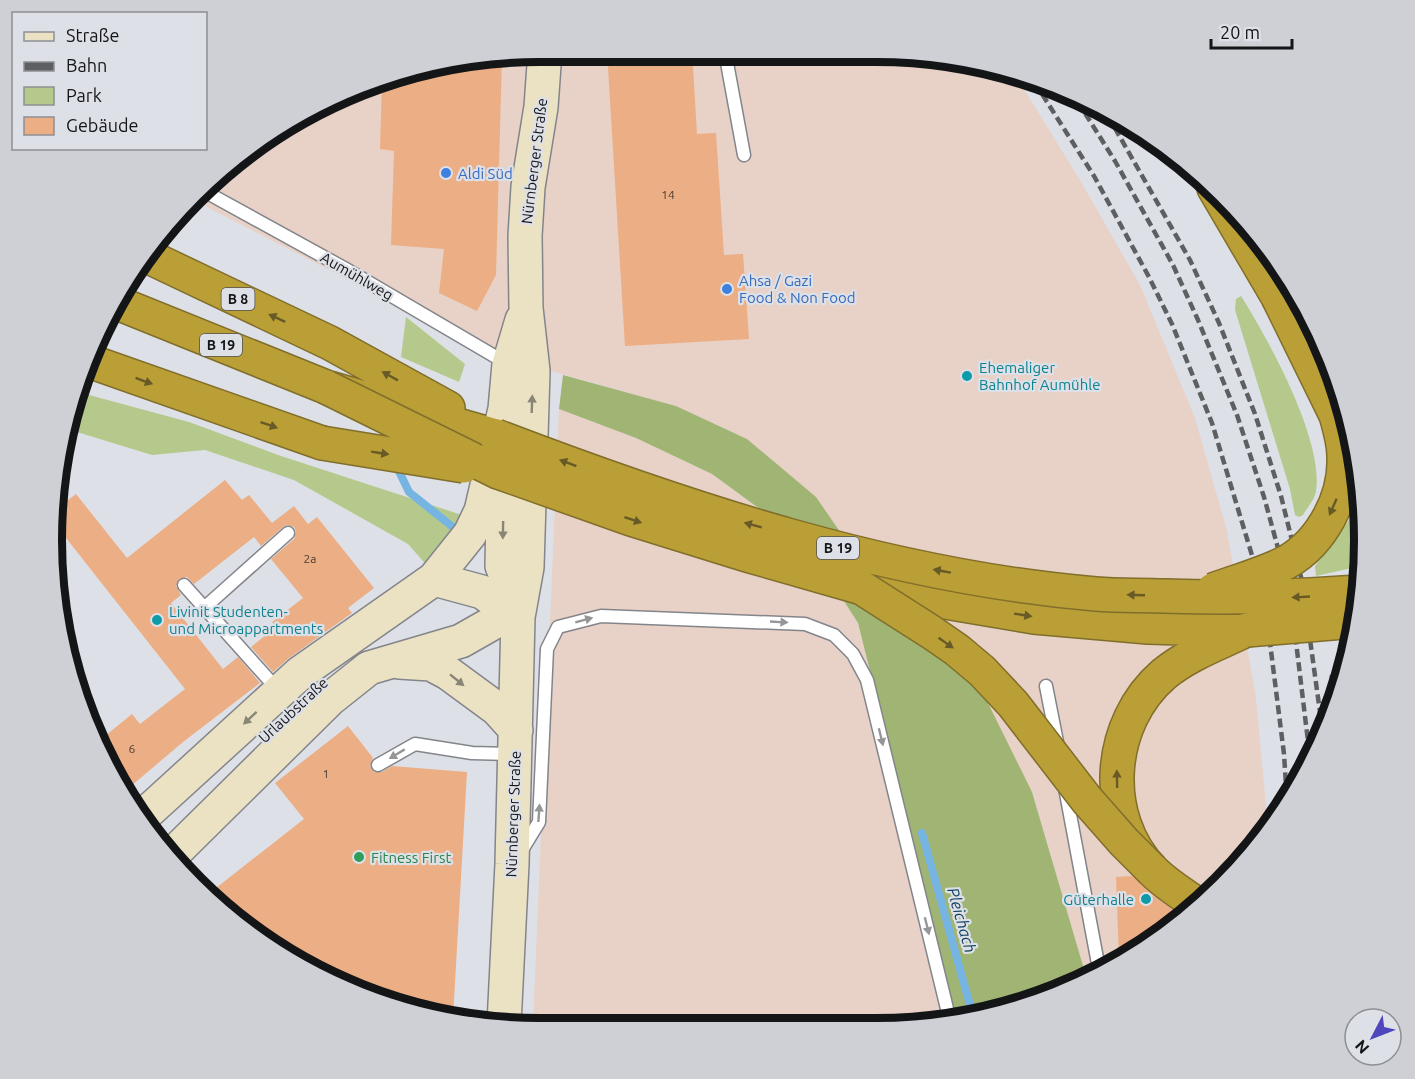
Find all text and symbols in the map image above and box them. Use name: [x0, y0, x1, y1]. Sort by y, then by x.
legend: [12, 12, 207, 150]
scale bar: [1211, 12, 1292, 50]
text: 20 m: [1220, 22, 1260, 42]
text: Straße: [66, 25, 119, 45]
text: Bahn: [66, 55, 107, 75]
text: Park: [66, 85, 102, 105]
street label: Nürnberger Straße: [518, 97, 550, 225]
text: Gebäude: [66, 115, 138, 135]
place label: Aldi Süd: [458, 165, 513, 182]
marker: Aldi Süd: [439, 166, 453, 180]
house number: 14: [661, 188, 675, 201]
street label: Aumühlweg: [318, 248, 396, 304]
place label: Ahsa / Gazi Food & Non Food: [739, 272, 856, 306]
marker: Ahsa / Gazi Food & Non Food: [720, 282, 734, 296]
road number: B 8: [222, 288, 254, 310]
one-way arrow: [269, 313, 286, 322]
road number: B 19: [200, 334, 242, 356]
place label: Ehemaliger Bahnhof Aumühle: [979, 359, 1100, 393]
marker: Ehemaliger Bahnhof Aumühle: [960, 369, 974, 383]
one-way arrow: [382, 371, 398, 382]
one-way arrow: [135, 377, 153, 387]
one-way arrow: [528, 394, 537, 413]
one-way arrow: [260, 421, 278, 430]
one-way arrow: [371, 448, 390, 457]
one-way arrow: [559, 458, 577, 467]
one-way arrow: [1328, 498, 1338, 516]
one-way arrow: [624, 515, 642, 525]
one-way arrow: [744, 520, 762, 529]
one-way arrow: [498, 521, 508, 540]
road number: B 19: [817, 537, 859, 559]
house number: 2a: [304, 552, 316, 565]
one-way arrow: [933, 566, 952, 575]
one-way arrow: [1126, 590, 1145, 600]
one-way arrow: [1291, 592, 1310, 601]
place label: Livinit Studenten- und Microappartments: [169, 603, 323, 637]
one-way arrow: [1014, 611, 1033, 620]
marker: Livinit Studenten- und Microappartments: [150, 613, 164, 627]
one-way arrow: [575, 615, 593, 625]
one-way arrow: [769, 618, 788, 627]
one-way arrow: [938, 637, 954, 649]
street label: Urlaubstraße: [255, 674, 331, 746]
one-way arrow: [449, 674, 464, 686]
one-way arrow: [242, 711, 257, 725]
one-way arrow: [876, 728, 886, 746]
house number: 6: [129, 742, 136, 755]
one-way arrow: [389, 749, 405, 760]
street label: Nürnberger Straße: [502, 750, 524, 878]
house number: 1: [323, 767, 329, 780]
one-way arrow: [1112, 769, 1122, 788]
one-way arrow: [535, 804, 544, 823]
place label: Fitness First: [371, 849, 451, 866]
marker: Fitness First: [352, 850, 366, 864]
water label: Pleichach: [944, 885, 980, 955]
place label: Güterhalle: [1063, 891, 1134, 908]
marker: Güterhalle: [1139, 892, 1153, 906]
one-way arrow: [922, 917, 932, 936]
north arrow: [1343, 1007, 1403, 1067]
text: N: [1351, 1037, 1373, 1057]

